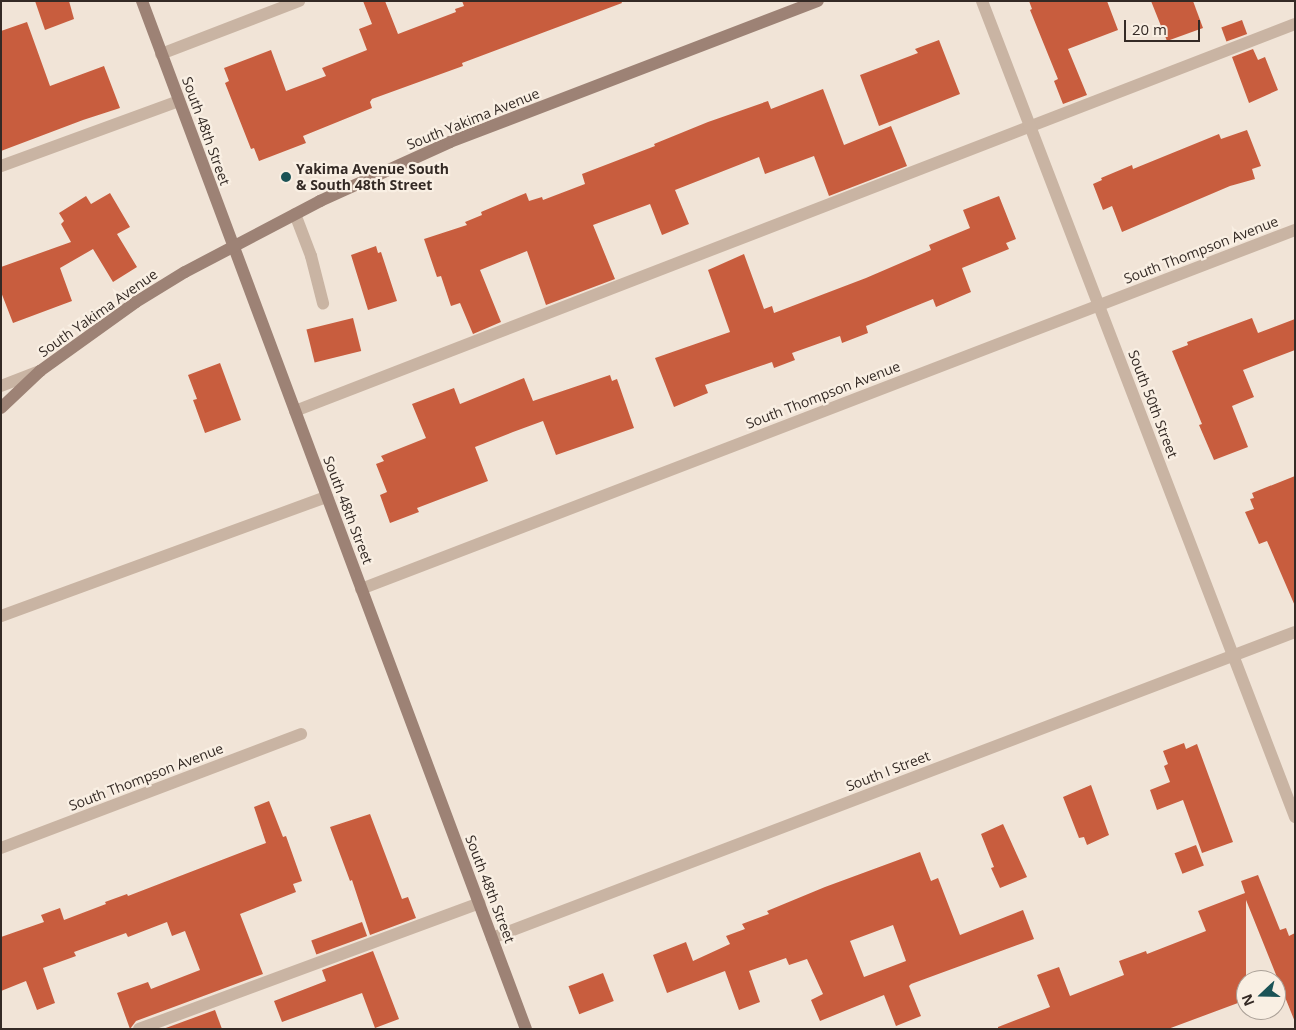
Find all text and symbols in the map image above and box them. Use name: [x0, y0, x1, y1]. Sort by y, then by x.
scale bar: [1126, 10, 1202, 42]
text: 20 m: [1132, 19, 1167, 39]
street label: South 48th Street: [179, 74, 233, 188]
street label: South Yakima Avenue: [404, 85, 542, 153]
place label: Yakima Avenue South & South 48th Street: [296, 161, 449, 193]
marker: Yakima Avenue South & South 48th Street: [280, 171, 292, 183]
street label: South Thompson Avenue: [1121, 213, 1281, 287]
street label: South Yakima Avenue: [35, 266, 161, 360]
street label: South 50th Street: [1125, 348, 1181, 460]
street label: South Thompson Avenue: [743, 358, 903, 432]
street label: South 48th Street: [320, 454, 376, 566]
street label: South Thompson Avenue: [66, 740, 226, 814]
street label: South I Street: [844, 747, 932, 795]
street label: South 48th Street: [462, 833, 518, 945]
north arrow: [1236, 970, 1286, 1020]
text: N: [1237, 991, 1258, 1009]

